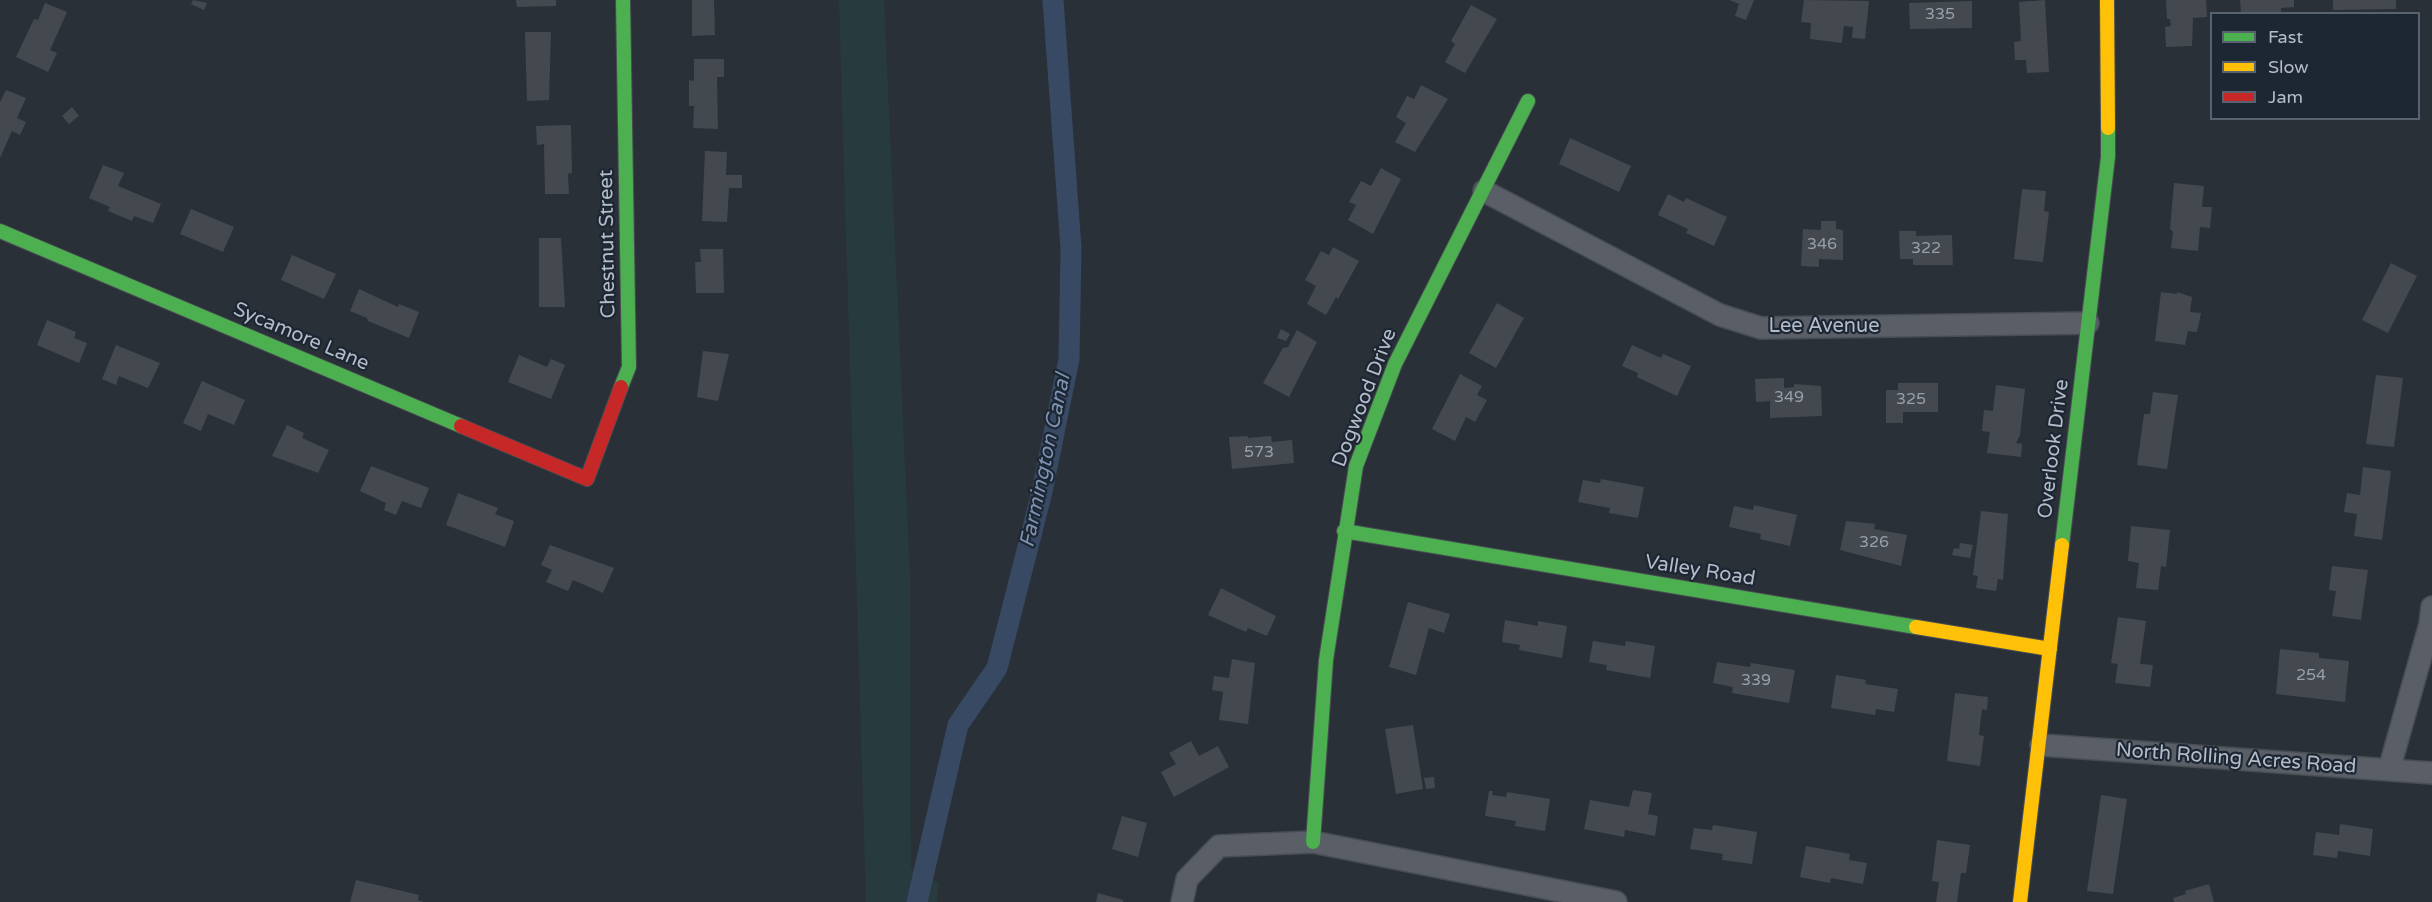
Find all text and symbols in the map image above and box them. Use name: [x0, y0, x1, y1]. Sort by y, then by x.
house number: 335: [1925, 5, 1955, 25]
legend: [2210, 12, 2420, 120]
text: Fast: [2268, 26, 2303, 48]
text: Slow: [2268, 56, 2309, 78]
text: Jam: [2268, 86, 2303, 108]
street label: Chestnut Street: [595, 169, 621, 319]
house number: 346: [1807, 235, 1837, 255]
house number: 322: [1911, 239, 1941, 259]
street label: Sycamore Lane: [230, 298, 372, 376]
street label: Lee Avenue: [1769, 315, 1879, 339]
street label: Dogwood Drive: [1328, 325, 1402, 471]
water label: Farmington Canal: [1015, 372, 1077, 550]
street label: Overlook Drive: [2034, 378, 2074, 520]
house number: 349: [1774, 388, 1804, 408]
house number: 325: [1896, 390, 1926, 410]
house number: 573: [1244, 443, 1274, 463]
house number: 326: [1859, 533, 1889, 553]
street label: Valley Road: [1643, 550, 1757, 592]
house number: 254: [2296, 666, 2326, 686]
house number: 339: [1741, 671, 1771, 691]
street label: North Rolling Acres Road: [2115, 739, 2357, 779]

